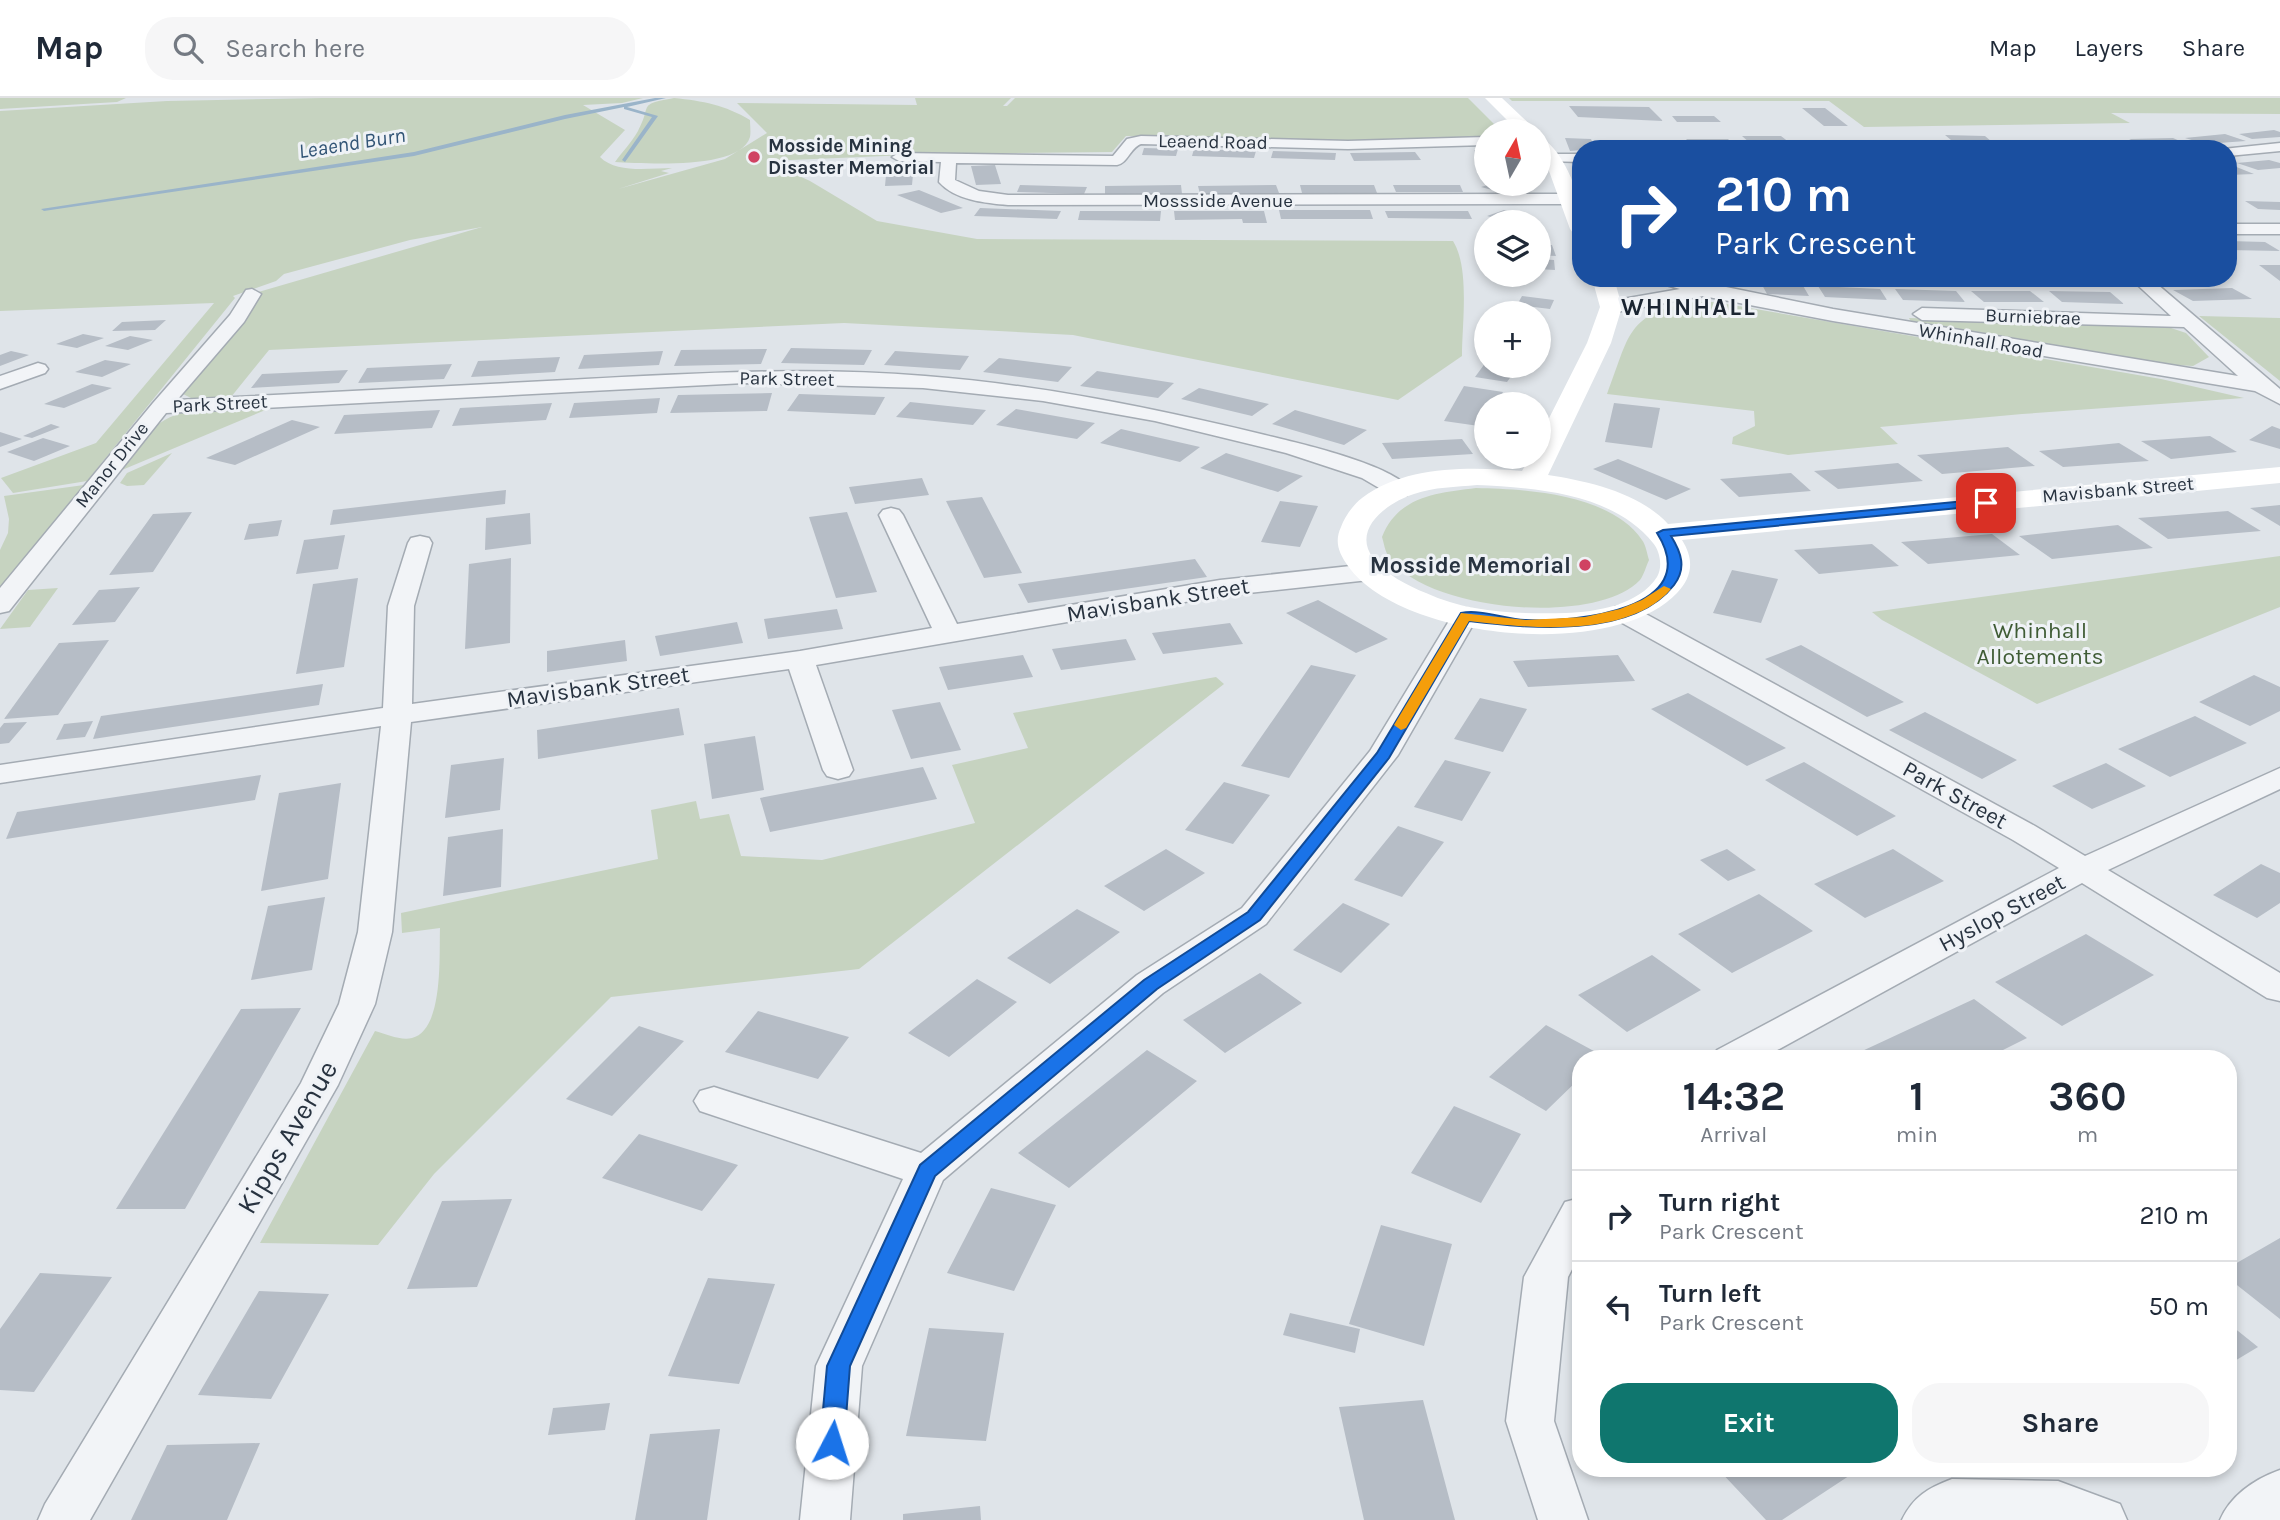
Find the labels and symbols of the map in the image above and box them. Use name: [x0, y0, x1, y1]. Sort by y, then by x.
north arrow: [1474, 119, 1550, 196]
water label: Leaend Burn: [297, 123, 407, 163]
street label: Leaend Road: [1158, 130, 1268, 154]
place label: Mosside Mining Disaster Memorial: [768, 135, 934, 179]
marker: Mosside Mining Disaster Memorial: [746, 149, 762, 165]
street label: Mossside Avenue: [1143, 190, 1293, 212]
district label: WHINHALL: [1621, 293, 1757, 321]
street label: Burniebrae: [1985, 304, 2081, 330]
street label: Whinhall Road: [1917, 319, 2045, 363]
street label: Park Street: [739, 367, 835, 391]
street label: Park Street: [172, 391, 268, 417]
street label: Manor Drive: [71, 418, 153, 512]
street label: Mavisbank Street: [2041, 472, 2195, 508]
pin: [1956, 473, 2016, 533]
place label: Mosside Memorial: [1370, 552, 1571, 579]
marker: Mosside Memorial: [1577, 557, 1593, 573]
street label: Mavisbank Street: [1065, 572, 1252, 628]
park label: Whinhall Allotements: [1976, 617, 2104, 670]
street label: Mavisbank Street: [505, 661, 692, 713]
street label: Park Street: [1898, 755, 2012, 835]
street label: Hyslop Street: [1934, 868, 2070, 958]
street label: Kipps Avenue: [230, 1054, 344, 1220]
position arrow: [795, 1406, 869, 1480]

